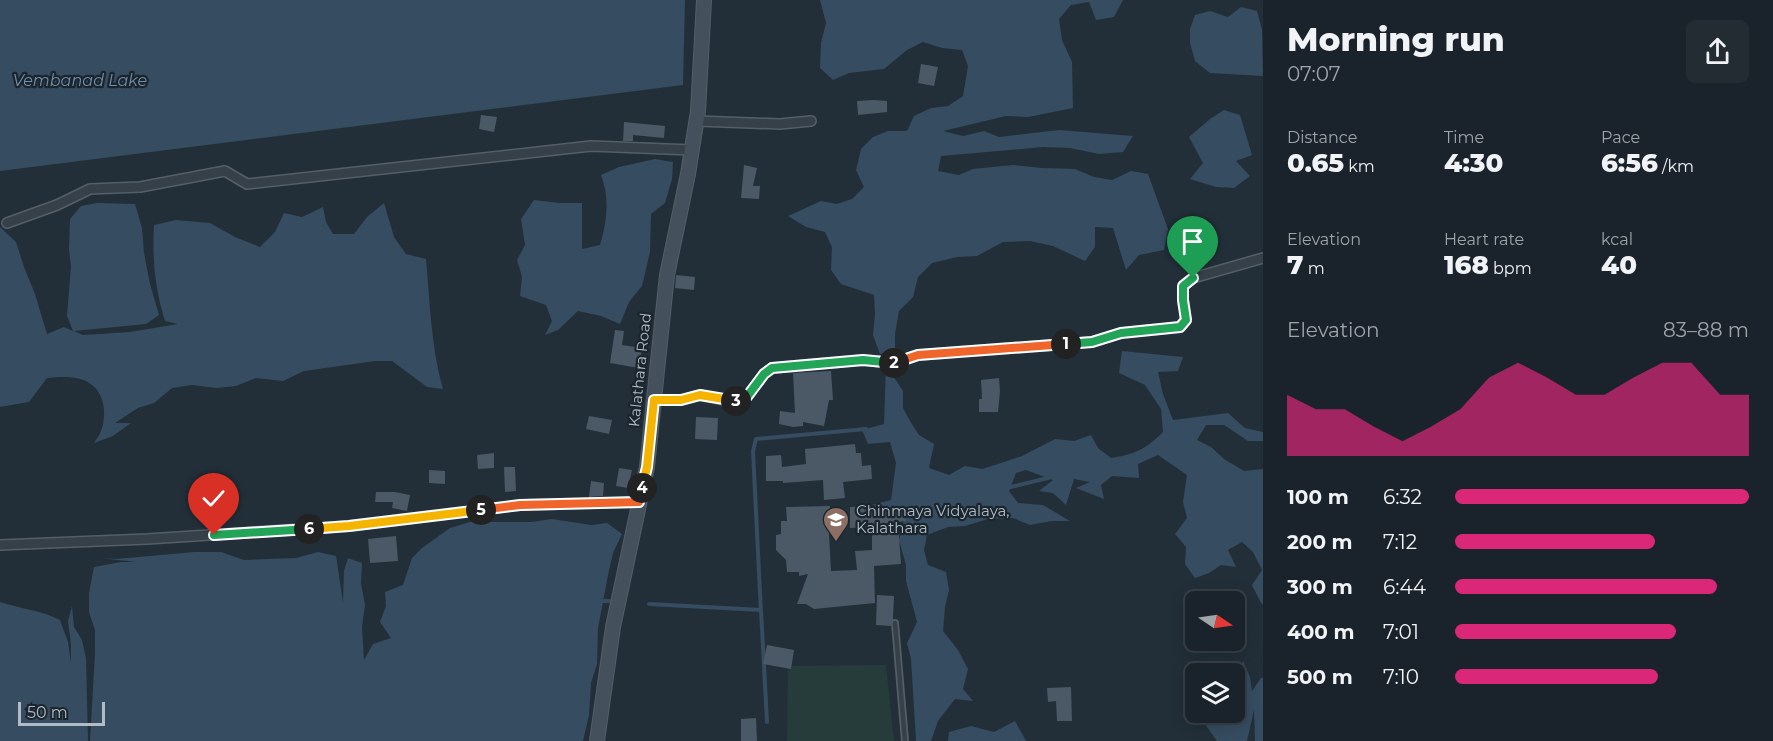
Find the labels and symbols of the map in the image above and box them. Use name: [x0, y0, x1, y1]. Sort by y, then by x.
water label: Vembanad Lake: [13, 71, 147, 90]
pin: [1167, 216, 1218, 278]
street label: Kalathara Road: [624, 312, 655, 428]
pin: 1: [1051, 329, 1081, 359]
pin: 2: [879, 348, 909, 378]
pin: 3: [721, 386, 751, 416]
pin: [188, 473, 239, 535]
pin: 4: [627, 473, 657, 503]
pin: 5: [466, 495, 496, 525]
place label: Chinmaya Vidyalaya, Kalathara: [856, 501, 1010, 537]
school or university icon: Chinmaya Vidyalaya, Kalathara: [821, 505, 851, 543]
pin: 6: [294, 514, 324, 544]
north arrow: [1185, 591, 1245, 651]
scale bar: [18, 699, 105, 726]

